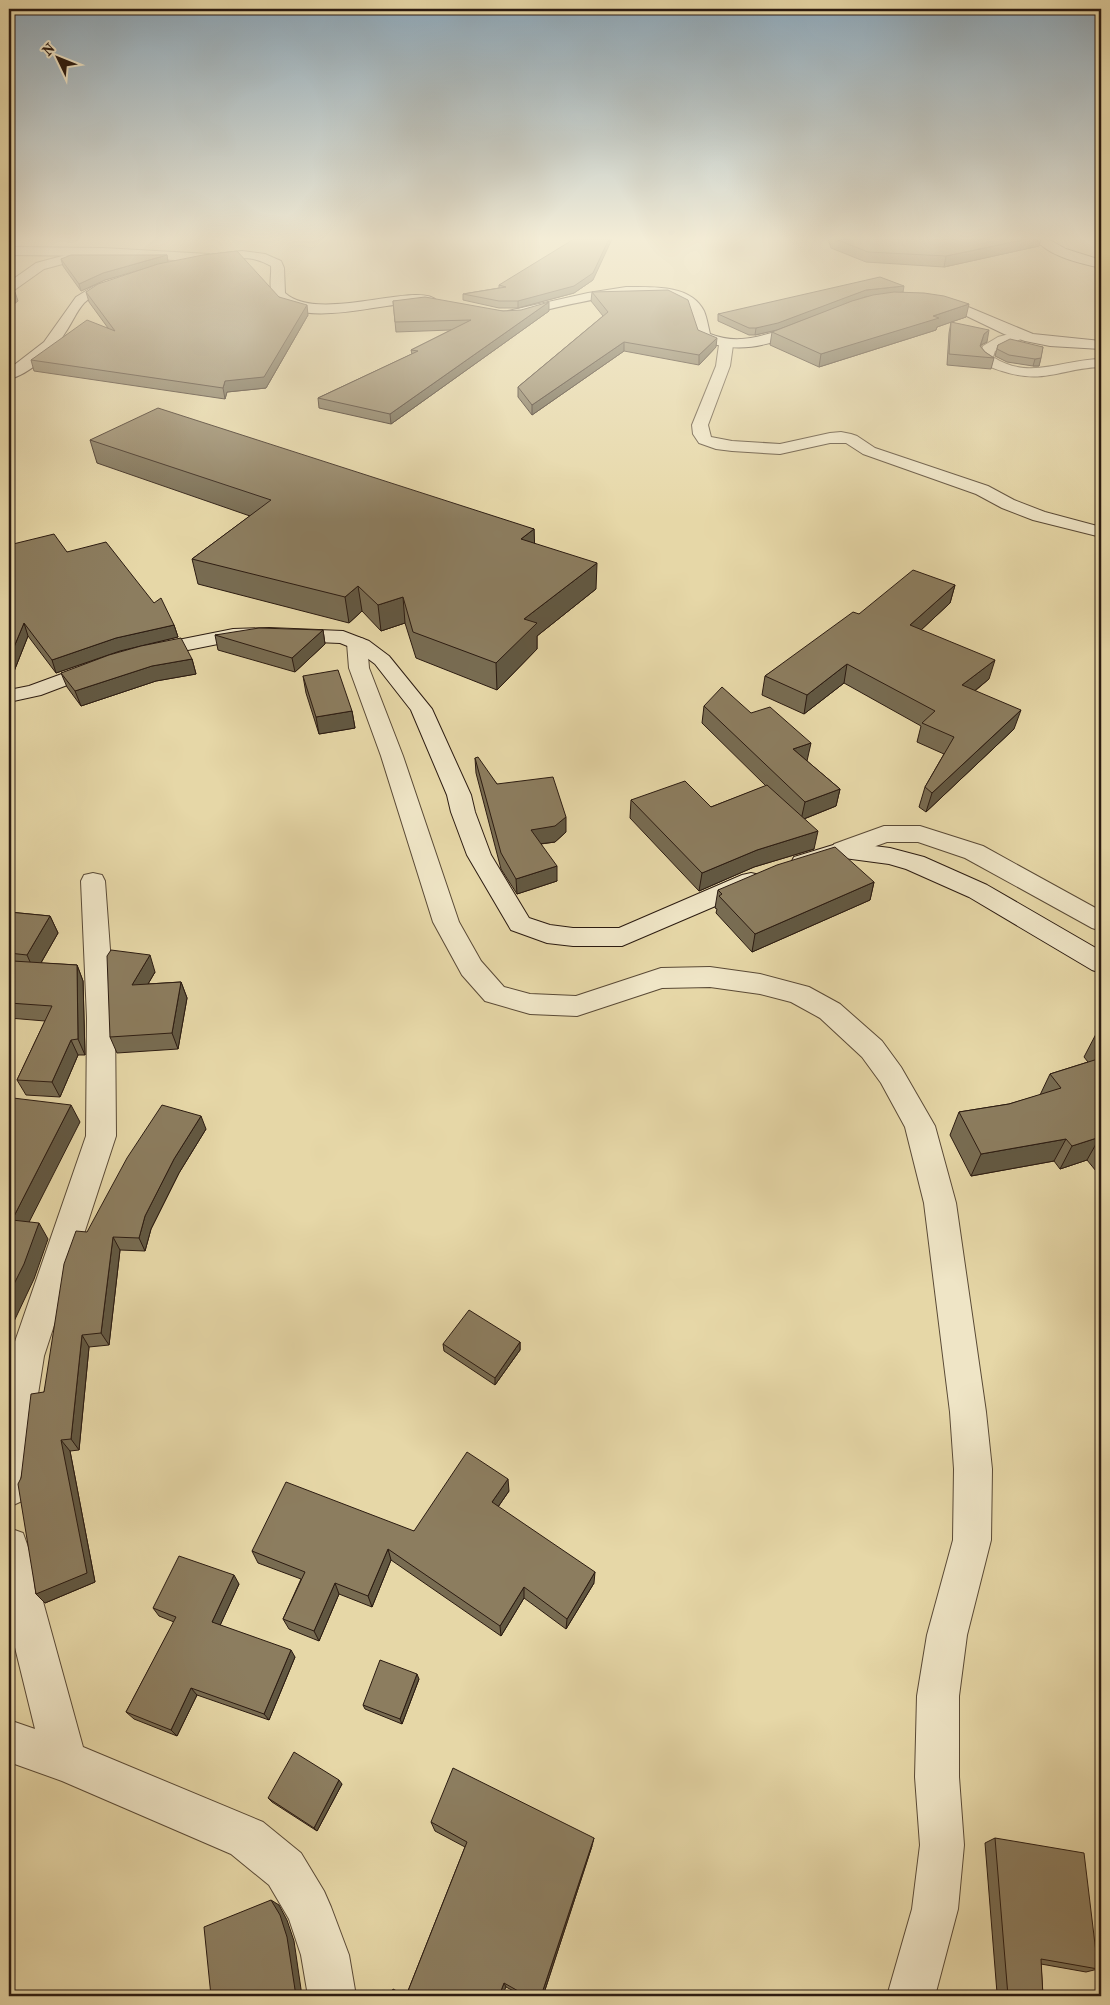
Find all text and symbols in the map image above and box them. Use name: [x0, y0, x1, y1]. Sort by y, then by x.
north arrow: [32, 32, 82, 82]
text: N: [39, 40, 59, 59]

